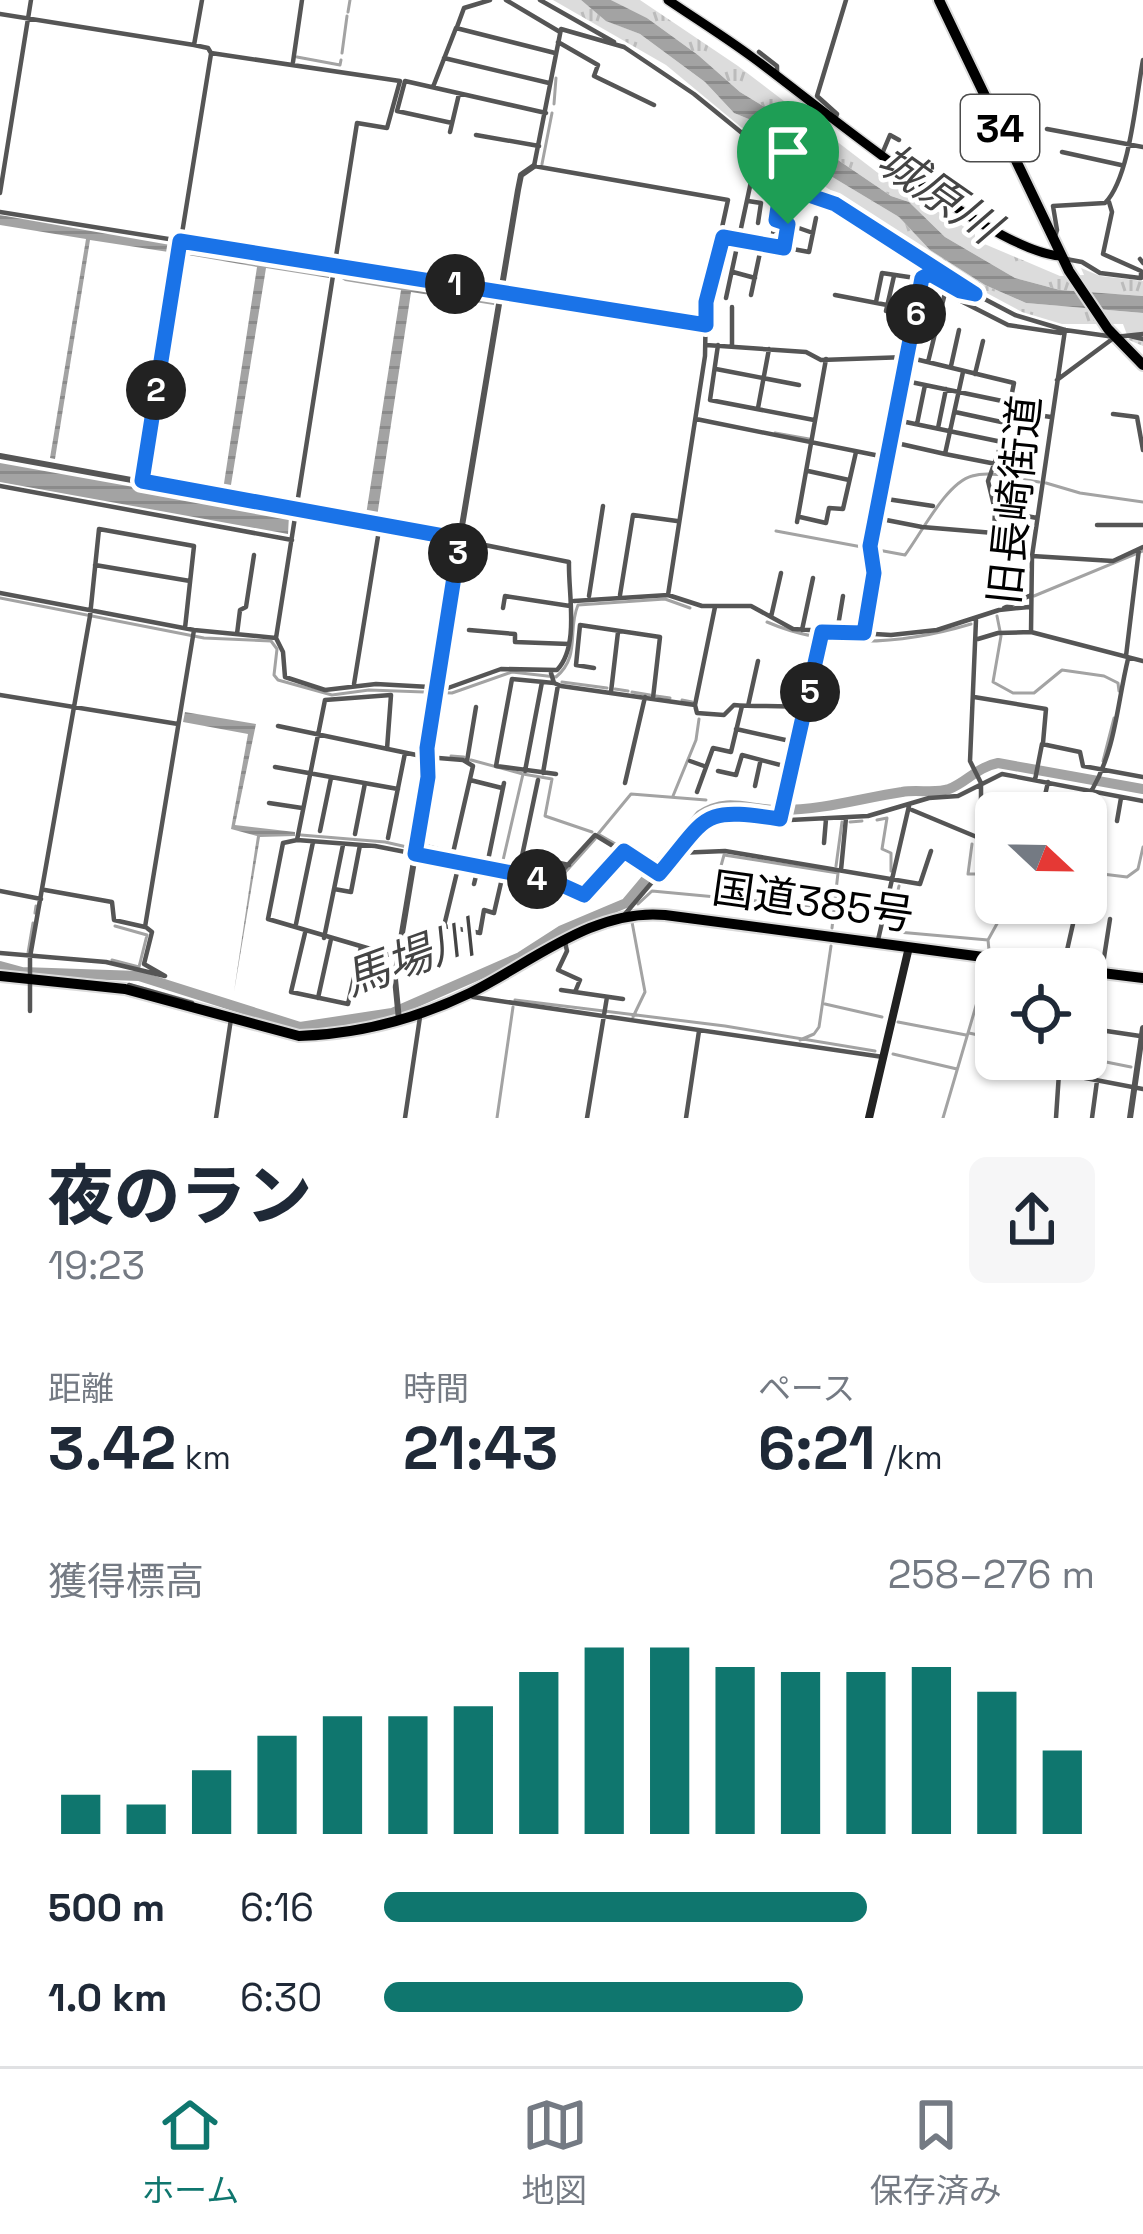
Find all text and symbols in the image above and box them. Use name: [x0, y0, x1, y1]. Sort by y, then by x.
road number: 34: [961, 95, 1039, 161]
pin: [737, 101, 839, 224]
icon: arrive: [755, 119, 821, 185]
water label: 城原川: [867, 131, 1014, 258]
pin: 1: [425, 254, 485, 314]
text: 1: [448, 263, 462, 305]
pin: 6: [886, 284, 946, 344]
text: 6: [906, 293, 926, 335]
pin: 2: [126, 360, 186, 420]
text: 2: [146, 369, 166, 411]
street label: 旧長崎街道: [977, 393, 1052, 607]
pin: 3: [428, 523, 488, 583]
text: 3: [448, 532, 468, 574]
pin: 5: [780, 662, 840, 722]
text: 5: [800, 671, 820, 713]
north arrow: [975, 792, 1107, 924]
map controls: [975, 792, 1107, 1080]
pin: 4: [507, 849, 567, 909]
text: 4: [527, 858, 548, 900]
street label: 国道385号: [709, 861, 917, 942]
water label: 馬場川: [336, 907, 486, 1008]
button: locate: [975, 948, 1107, 1080]
text: 夜のラン: [48, 1154, 312, 1238]
button: share: [969, 1157, 1095, 1283]
text: 19:23: [48, 1241, 145, 1290]
text: 距離: [48, 1368, 114, 1410]
text: 時間: [403, 1368, 469, 1410]
text: ペース: [758, 1368, 855, 1410]
text: 3.42: [48, 1410, 176, 1487]
text: 21:43: [403, 1410, 558, 1487]
text: 6:21: [758, 1410, 876, 1487]
text: km: [176, 1437, 231, 1479]
text: /km: [876, 1437, 943, 1479]
text: 258–276 m: [888, 1550, 1095, 1599]
text: 獲得標高: [48, 1557, 204, 1606]
text: 500 m: [48, 1883, 165, 1932]
text: 6:16: [240, 1883, 314, 1932]
text: 1.0 km: [48, 1973, 167, 2022]
text: 6:30: [240, 1973, 322, 2022]
tab: ホーム: [141, 2092, 239, 2212]
tab: 地図: [522, 2092, 588, 2212]
tab: 保存済み: [870, 2092, 1002, 2212]

